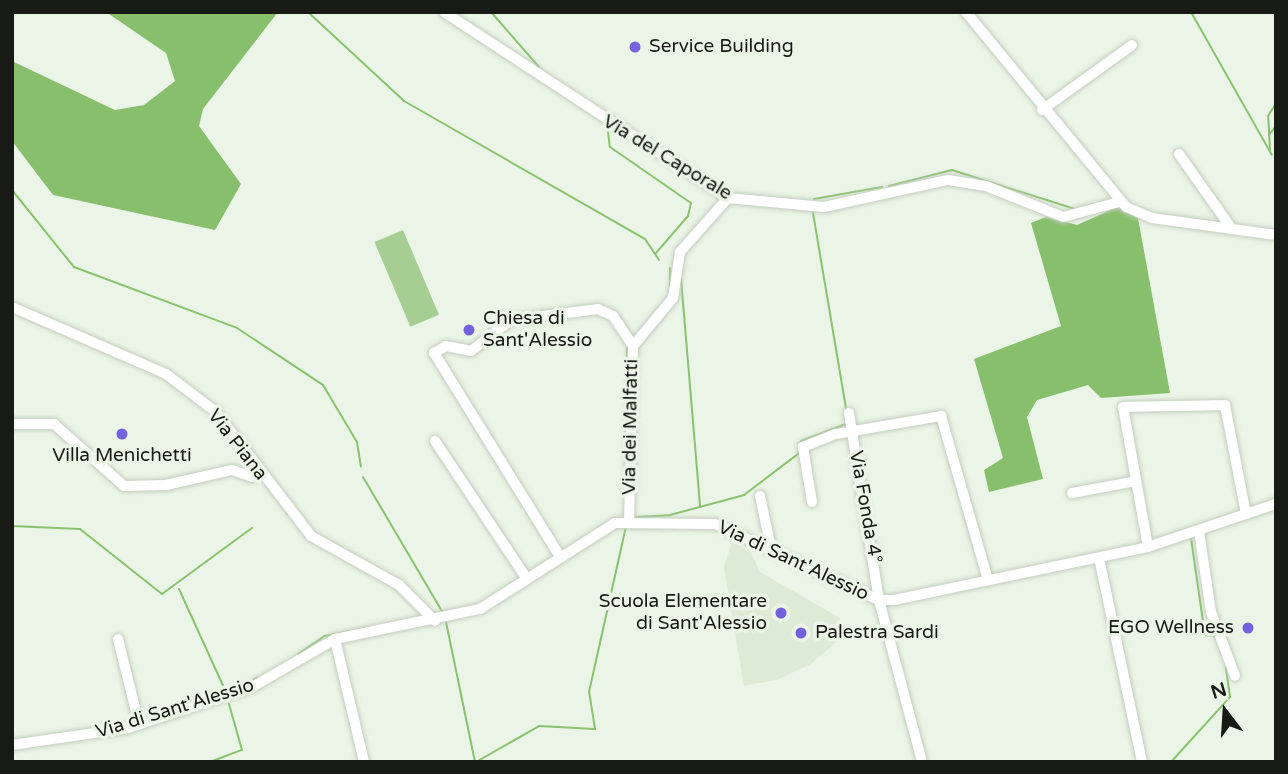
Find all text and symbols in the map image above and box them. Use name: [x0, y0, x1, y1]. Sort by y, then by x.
place label: Service Building: [649, 36, 794, 58]
marker: Service Building: [627, 39, 643, 55]
street label: Via del Caporale: [598, 110, 736, 206]
place label: Chiesa di Sant'Alessio: [483, 308, 592, 352]
marker: Chiesa di Sant'Alessio: [461, 322, 477, 338]
street label: Via dei Malfatti: [618, 359, 644, 495]
street label: Via Piana: [202, 405, 272, 485]
marker: Villa Menichetti: [114, 426, 130, 442]
place label: Villa Menichetti: [52, 445, 192, 467]
street label: Via Fonda 4°: [844, 449, 886, 565]
street label: Via di Sant'Alessio: [714, 516, 872, 606]
place label: Scuola Elementare di Sant'Alessio: [599, 591, 767, 635]
marker: Scuola Elementare di Sant'Alessio: [773, 605, 789, 621]
place label: EGO Wellness: [1108, 617, 1234, 639]
marker: EGO Wellness: [1240, 620, 1256, 636]
place label: Palestra Sardi: [815, 622, 939, 644]
marker: Palestra Sardi: [793, 625, 809, 641]
street label: Via di Sant'Alessio: [93, 674, 257, 744]
north arrow: [1190, 676, 1260, 746]
text: N: [1208, 678, 1229, 704]

